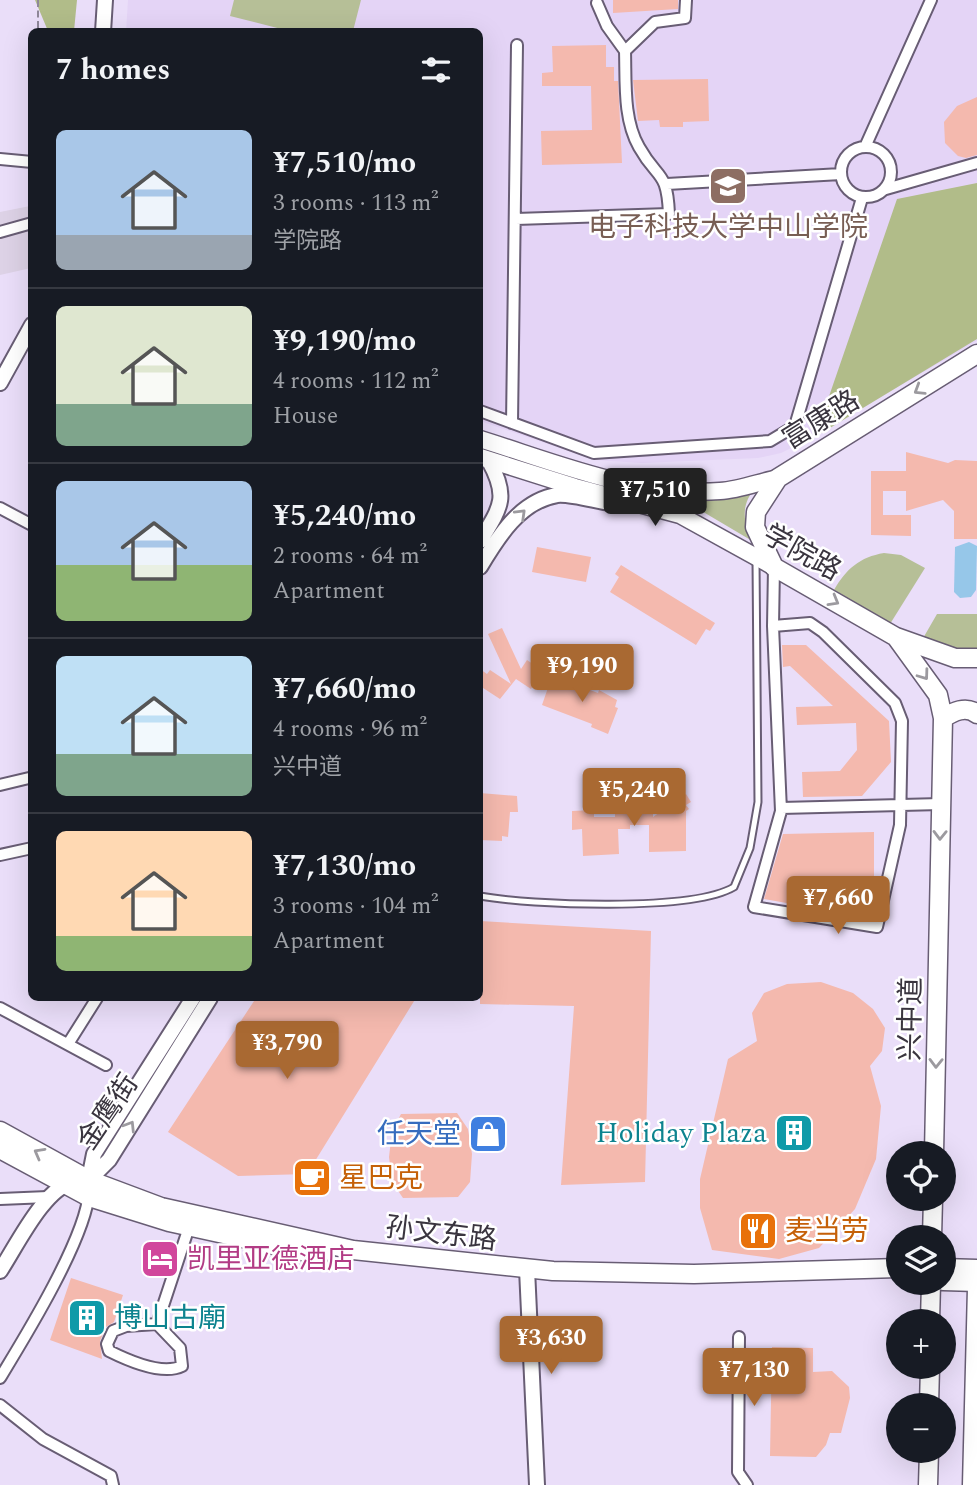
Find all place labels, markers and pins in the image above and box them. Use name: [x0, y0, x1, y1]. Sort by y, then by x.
school or university icon: 电子科技大学中山学院: [707, 165, 749, 207]
place label: 电子科技大学中山学院: [588, 206, 868, 249]
pin: ¥7,510: [598, 468, 712, 528]
pin: ¥9,190: [525, 644, 639, 704]
pin: ¥5,240: [577, 768, 691, 828]
pin: ¥7,660: [781, 876, 895, 936]
pin: ¥3,790: [230, 1021, 344, 1081]
place label: Holiday Plaza: [596, 1112, 767, 1155]
building icon: Holiday Plaza: [773, 1112, 815, 1154]
place label: 任天堂: [377, 1113, 461, 1156]
shop icon: 任天堂: [467, 1113, 509, 1155]
cafe icon: 星巴克: [291, 1157, 333, 1199]
place label: 星巴克: [339, 1157, 423, 1200]
restaurant icon: 麦当劳: [737, 1210, 779, 1252]
place label: 麦当劳: [785, 1210, 869, 1253]
hotel icon: 凯里亚德酒店: [139, 1238, 181, 1280]
place label: 凯里亚德酒店: [187, 1238, 355, 1281]
building icon: 博山古廟: [66, 1297, 108, 1339]
place label: 博山古廟: [114, 1297, 226, 1340]
pin: ¥3,630: [494, 1316, 608, 1376]
pin: ¥7,130: [697, 1348, 811, 1408]

